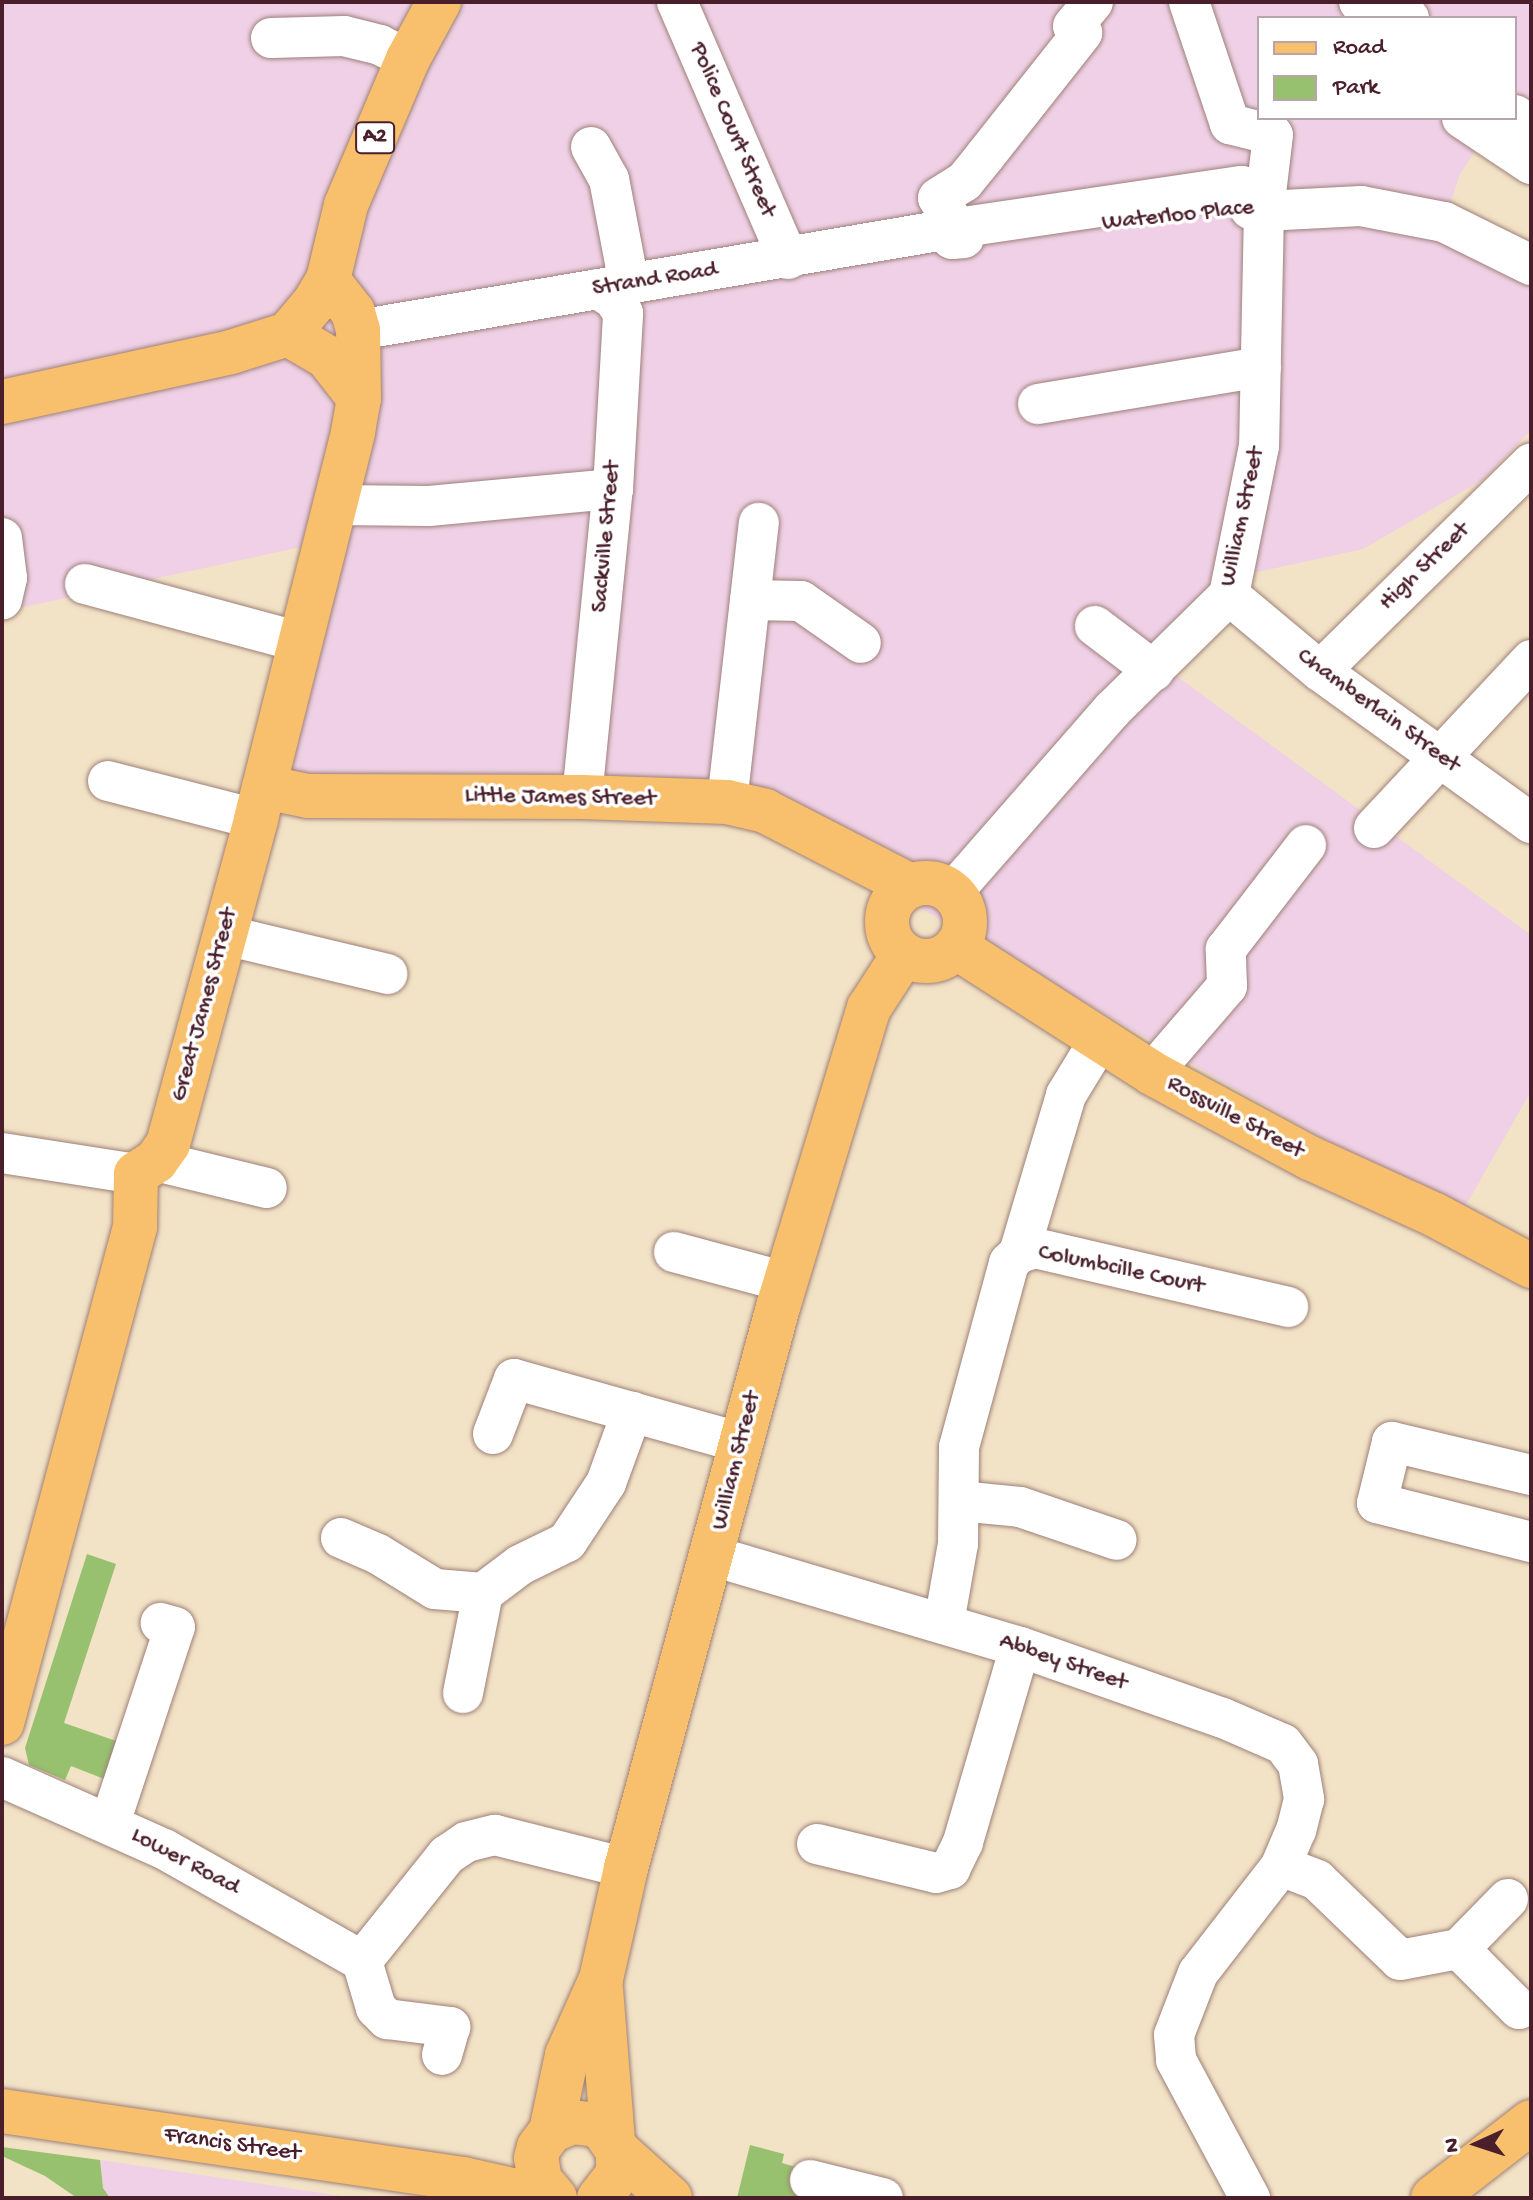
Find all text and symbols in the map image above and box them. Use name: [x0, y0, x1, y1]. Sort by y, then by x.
legend: [1257, 16, 1517, 120]
text: Road: [1333, 34, 1385, 63]
street label: Police Court Street: [682, 38, 782, 222]
text: Park: [1333, 74, 1379, 103]
road number: A2: [355, 120, 395, 156]
street label: Waterloo Place: [1101, 194, 1255, 238]
street label: Strand Road: [590, 256, 720, 304]
street label: William Street: [1214, 445, 1272, 589]
street label: Sackville Street: [586, 460, 628, 614]
street label: High Street: [1374, 517, 1476, 617]
street label: Chamberlain Street: [1291, 642, 1465, 780]
street label: Little James Street: [464, 782, 656, 814]
street label: Great James Street: [165, 905, 245, 1105]
street label: Rossville Street: [1162, 1070, 1308, 1166]
street label: Columbcille Court: [1035, 1238, 1207, 1302]
street label: William Street: [706, 1389, 768, 1533]
street label: Abbey Street: [995, 1628, 1131, 1698]
street label: Lower Road: [126, 1821, 244, 1903]
north arrow: [1437, 2104, 1517, 2184]
street label: Francis Street: [162, 2121, 302, 2169]
text: N: [1440, 2137, 1466, 2153]

